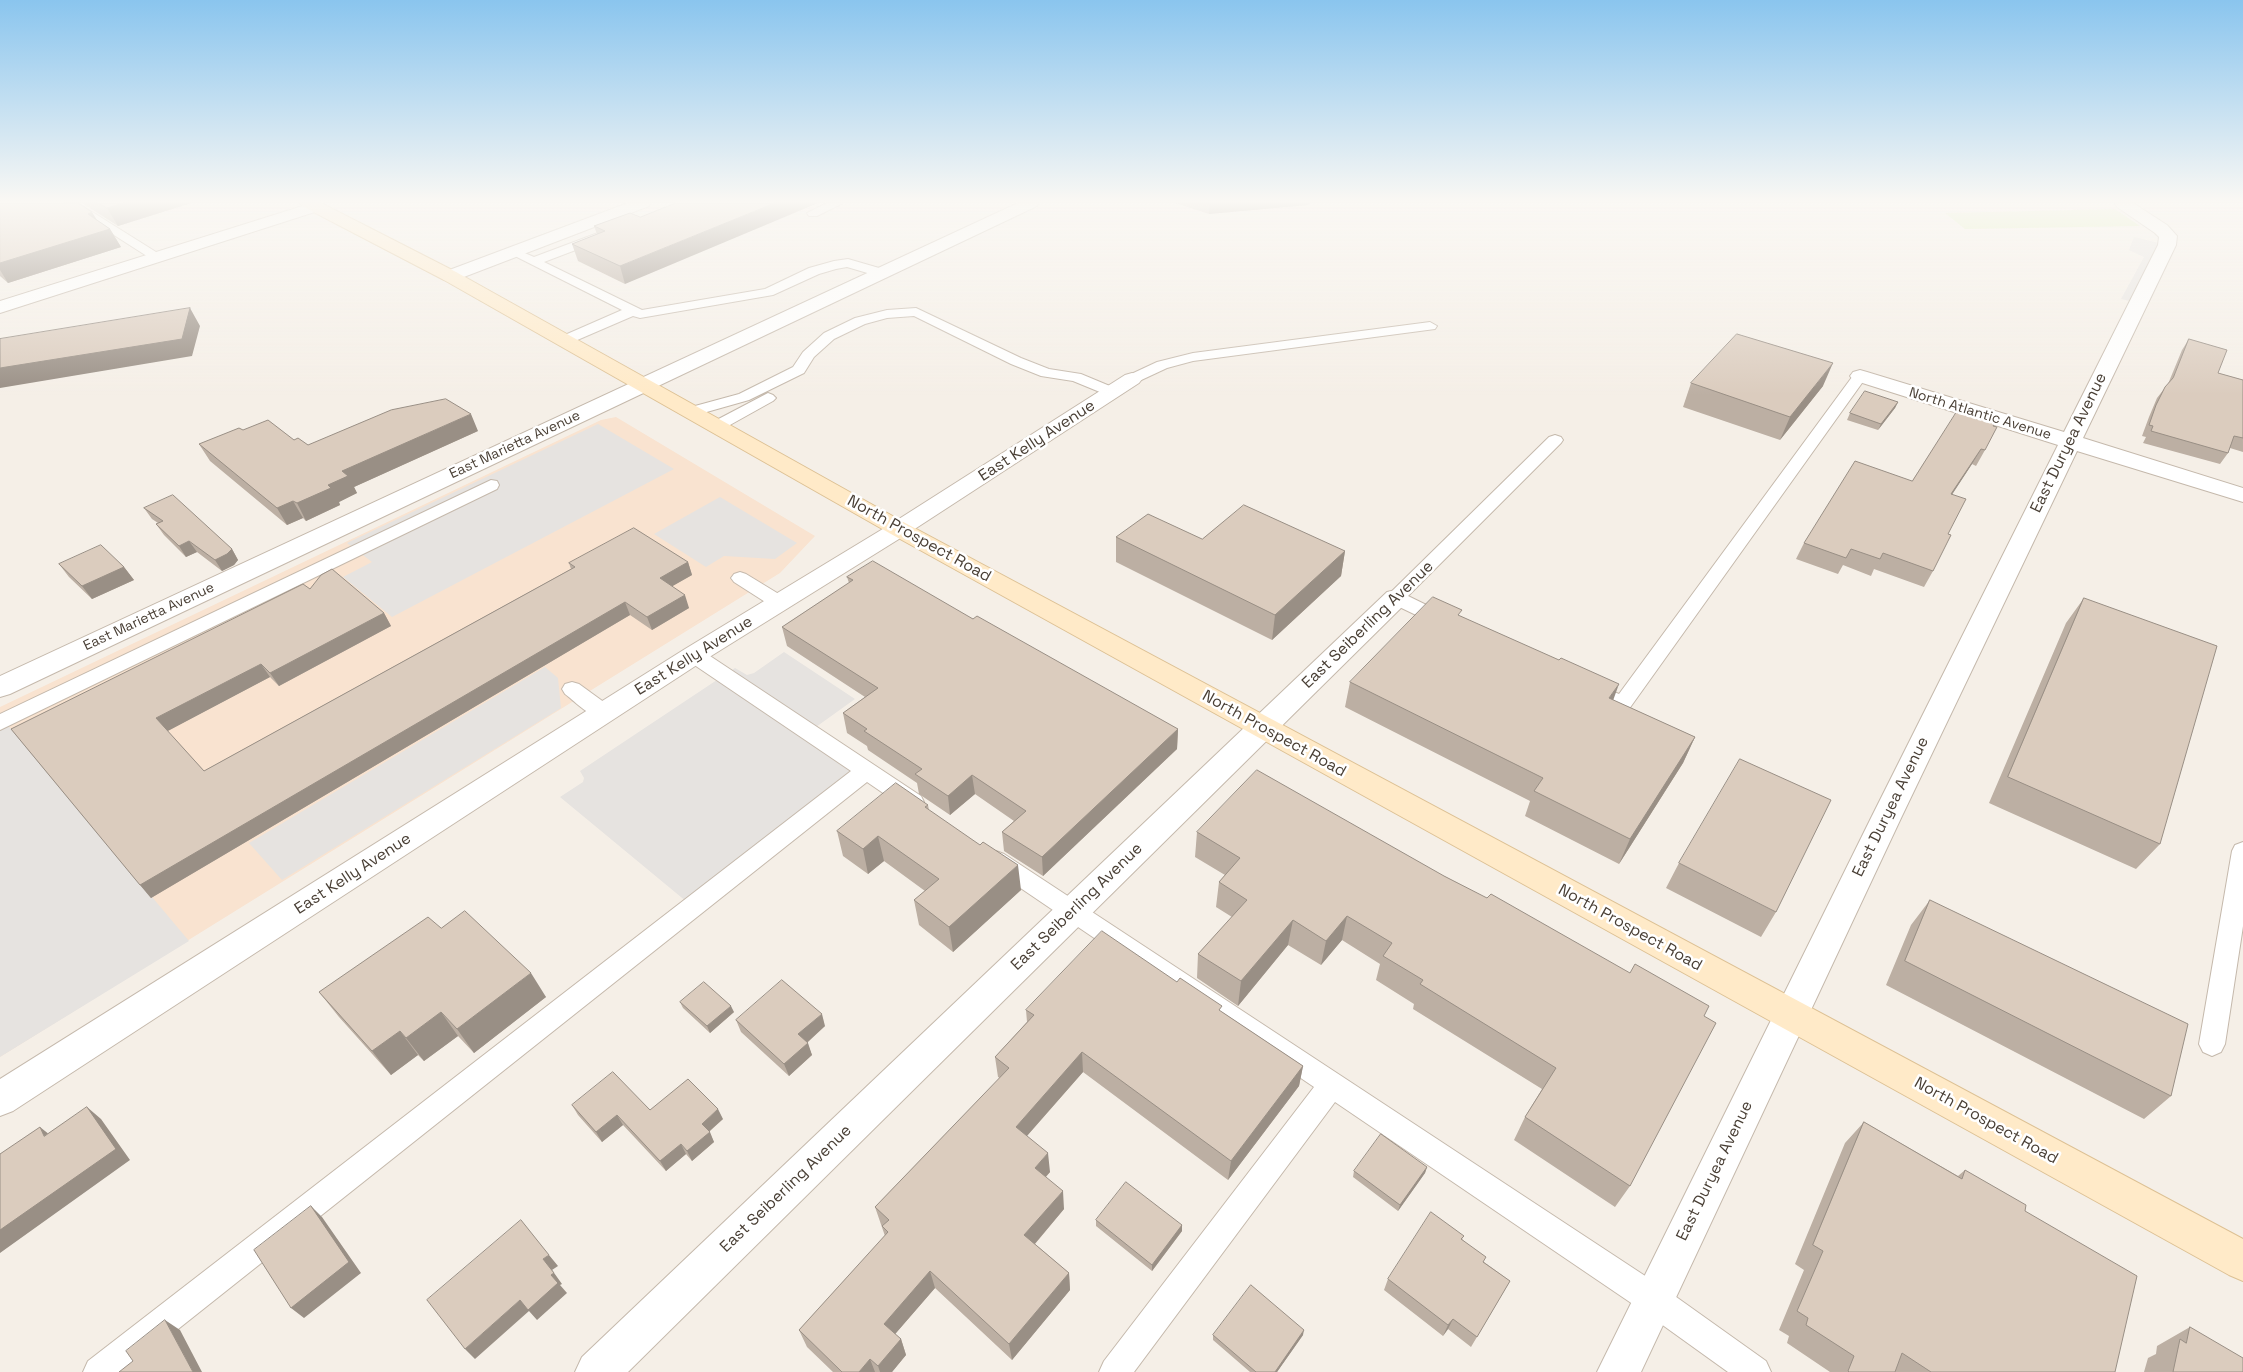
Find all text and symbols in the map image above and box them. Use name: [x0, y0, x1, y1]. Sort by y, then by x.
street label: East Duryea Avenue: [2027, 370, 2111, 516]
street label: North Atlantic Avenue: [1907, 384, 2053, 444]
street label: East Kelly Avenue: [975, 396, 1099, 486]
street label: East Marietta Avenue: [447, 407, 583, 483]
street label: North Prospect Road: [844, 492, 994, 586]
street label: East Seiberling Avenue: [1298, 557, 1438, 693]
street label: East Marietta Avenue: [81, 579, 217, 655]
street label: East Kelly Avenue: [632, 612, 756, 700]
street label: North Prospect Road: [1199, 687, 1349, 781]
street label: East Duryea Avenue: [1849, 734, 1933, 880]
street label: East Kelly Avenue: [291, 829, 415, 919]
street label: East Seiberling Avenue: [1007, 839, 1147, 975]
street label: North Prospect Road: [1555, 881, 1705, 975]
street label: North Prospect Road: [1911, 1074, 2061, 1168]
street label: East Duryea Avenue: [1673, 1098, 1757, 1244]
street label: East Seiberling Avenue: [716, 1121, 856, 1257]

